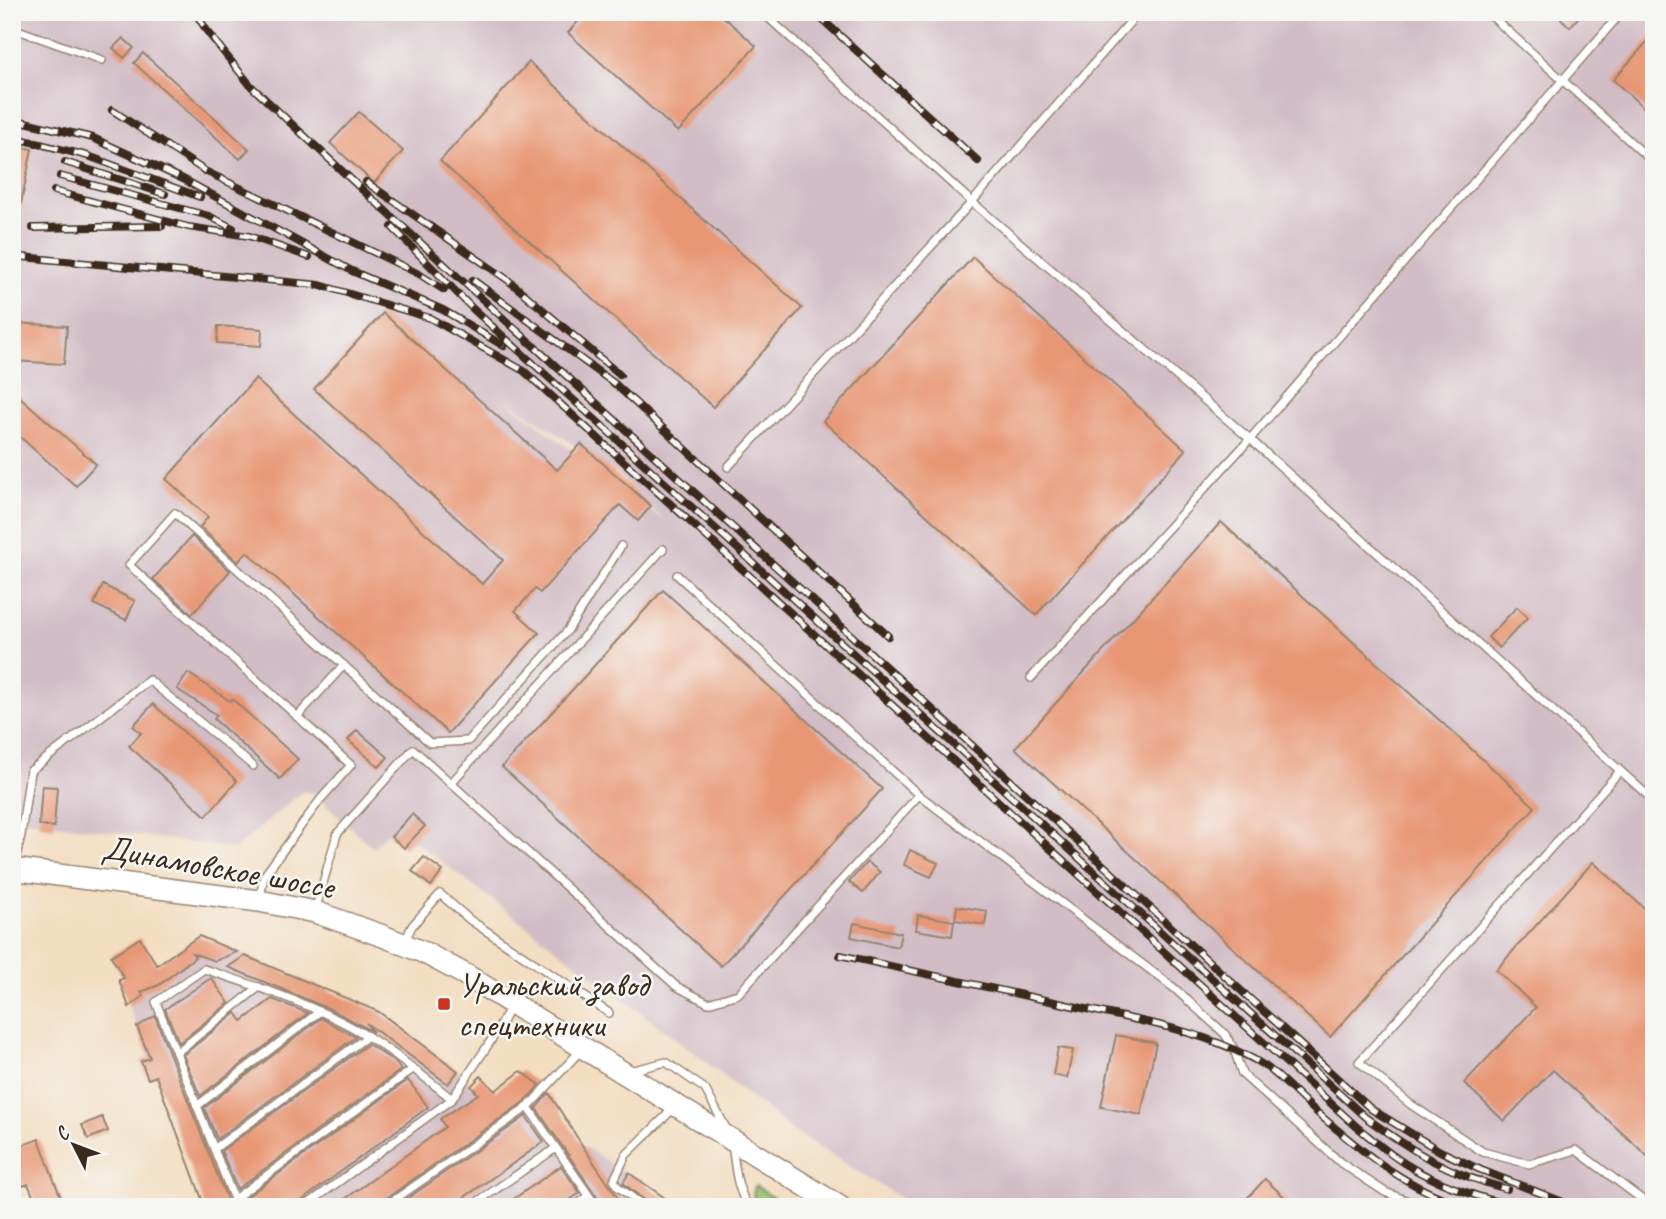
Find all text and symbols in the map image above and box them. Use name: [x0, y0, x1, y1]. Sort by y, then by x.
street label: Динамовское шоссе: [99, 824, 340, 910]
place label: Уральский завод спецтехники: [458, 962, 652, 1047]
marker: Уральский завод спецтехники: [436, 996, 452, 1012]
north arrow: [38, 1110, 108, 1180]
text: С: [50, 1121, 76, 1146]

